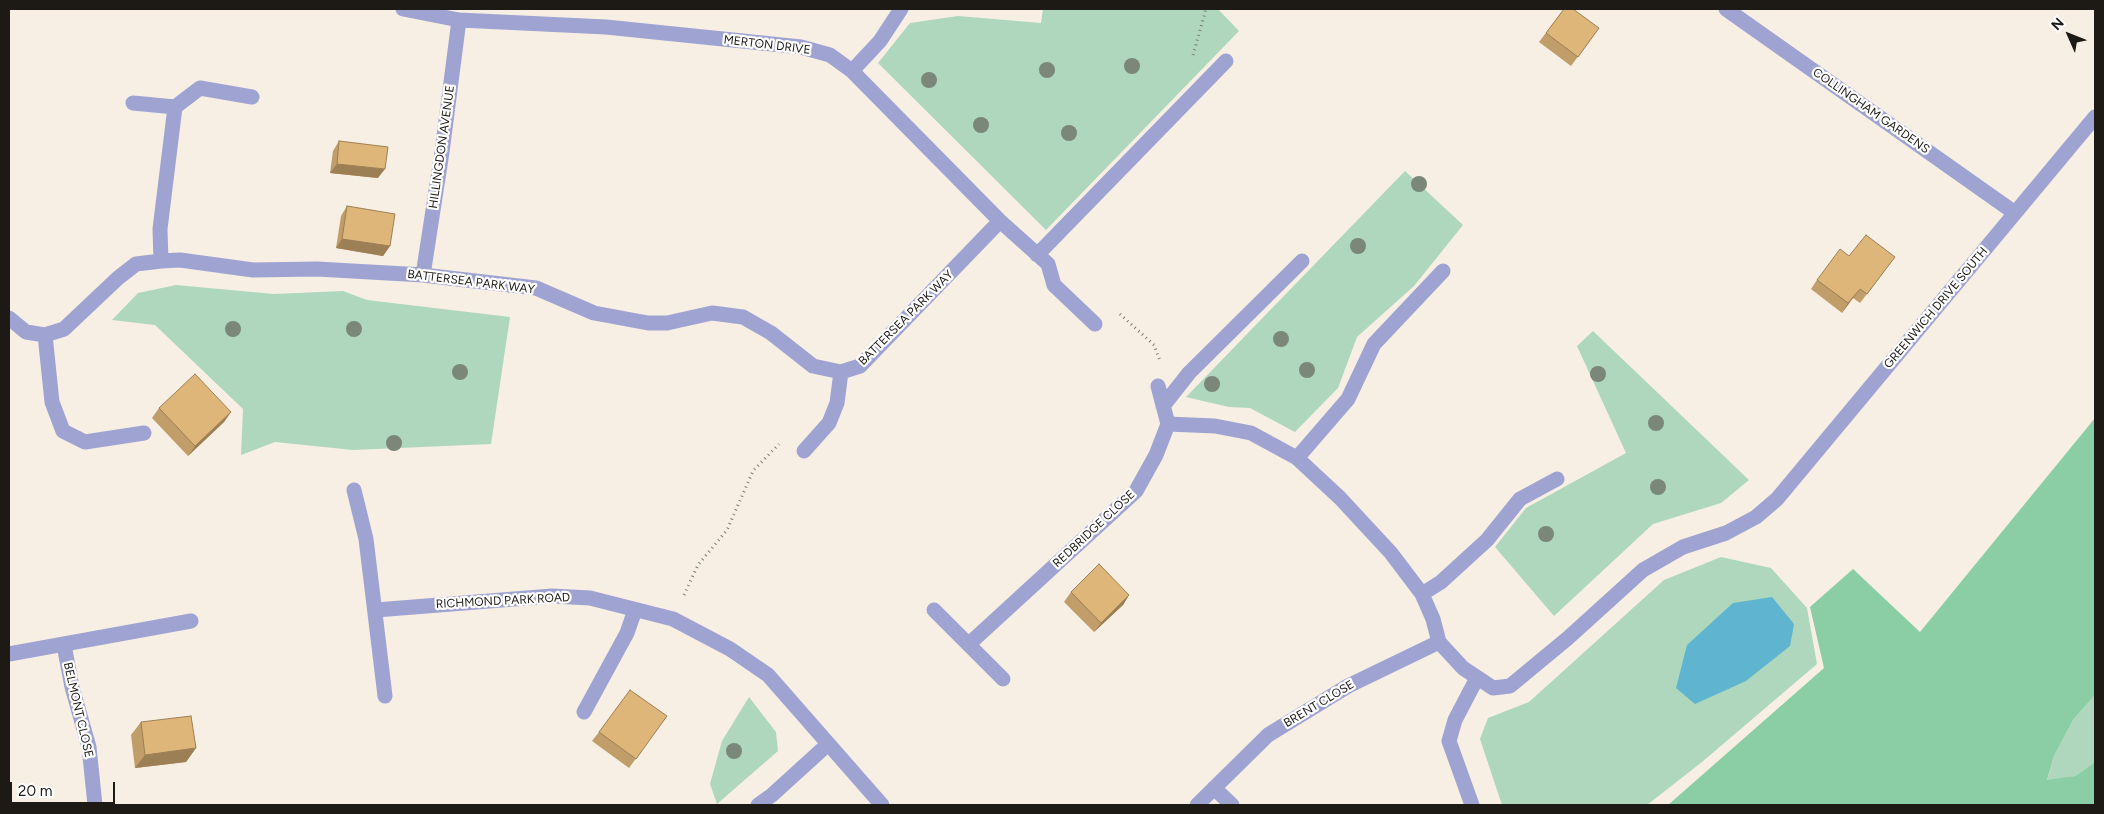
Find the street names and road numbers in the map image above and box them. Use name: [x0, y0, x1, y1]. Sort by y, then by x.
street label: MERTON DRIVE: [723, 33, 811, 57]
street label: COLLINGHAM GARDENS: [1810, 65, 1932, 157]
street label: HILLINGDON AVENUE: [426, 85, 458, 209]
street label: GREENWICH DRIVE SOUTH: [1881, 245, 1991, 371]
street label: BATTERSEA PARK WAY: [407, 267, 535, 297]
street label: BATTERSEA PARK WAY: [856, 268, 956, 368]
street label: REDBRIDGE CLOSE: [1050, 487, 1138, 571]
street label: RICHMOND PARK ROAD: [435, 590, 571, 612]
street label: BELMONT CLOSE: [60, 661, 96, 759]
street label: BRENT CLOSE: [1281, 677, 1357, 731]

